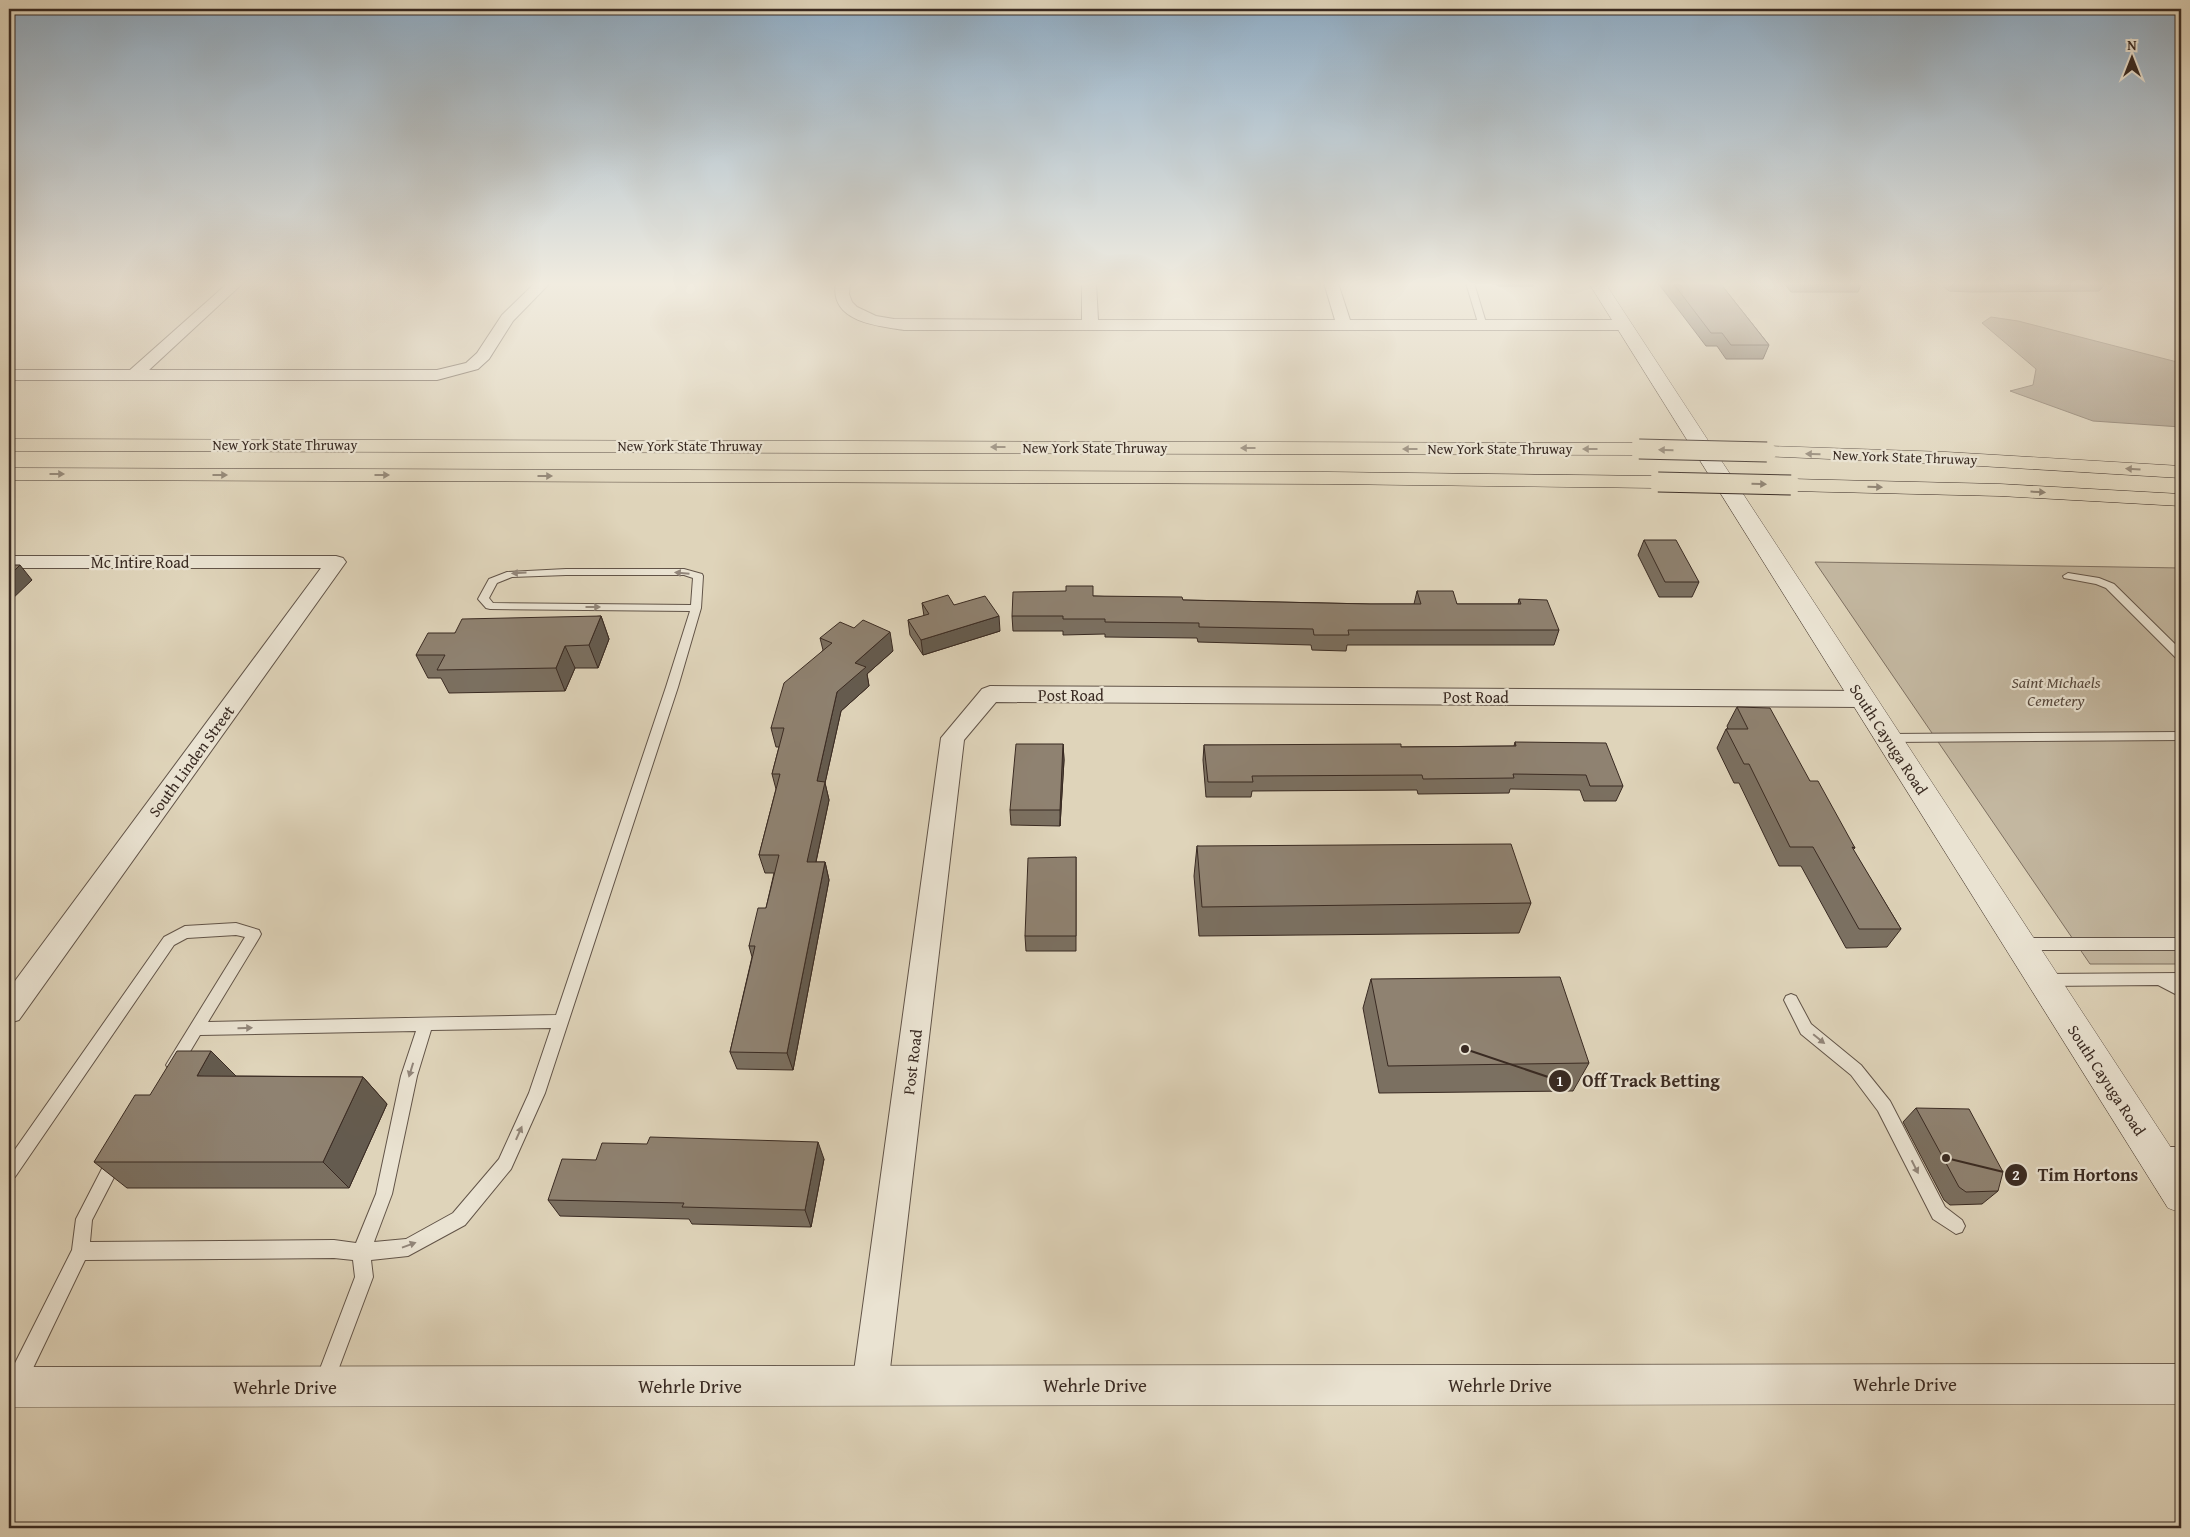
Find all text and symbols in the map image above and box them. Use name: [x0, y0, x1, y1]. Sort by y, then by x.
north arrow: [2108, 32, 2158, 82]
text: N: [2127, 35, 2137, 55]
street label: New York State Thruway: [213, 435, 357, 455]
street label: New York State Thruway: [618, 436, 762, 456]
street label: New York State Thruway: [1023, 438, 1167, 458]
street label: New York State Thruway: [1428, 439, 1572, 459]
one-way arrow: [989, 443, 1005, 451]
one-way arrow: [1239, 444, 1255, 452]
street label: New York State Thruway: [1832, 444, 1978, 470]
one-way arrow: [1402, 445, 1418, 453]
one-way arrow: [1582, 445, 1598, 453]
one-way arrow: [1658, 446, 1674, 454]
one-way arrow: [1805, 449, 1821, 457]
one-way arrow: [2124, 464, 2140, 472]
one-way arrow: [50, 470, 66, 478]
one-way arrow: [212, 471, 228, 479]
one-way arrow: [375, 471, 391, 479]
one-way arrow: [537, 472, 553, 480]
one-way arrow: [1752, 481, 1768, 489]
one-way arrow: [1867, 483, 1883, 491]
one-way arrow: [2030, 488, 2046, 496]
street label: Mc Intire Road: [91, 550, 190, 574]
one-way arrow: [673, 569, 689, 577]
one-way arrow: [511, 570, 527, 578]
one-way arrow: [586, 603, 602, 611]
park label: Saint Michaels Cemetery: [2012, 670, 2101, 712]
street label: South Cayuga Road: [1844, 679, 1934, 800]
street label: Post Road: [1038, 683, 1104, 707]
street label: Post Road: [1443, 685, 1509, 709]
street label: South Linden Street: [142, 700, 240, 822]
street label: South Cayuga Road: [2062, 1020, 2152, 1141]
one-way arrow: [237, 1024, 253, 1032]
street label: Post Road: [896, 1027, 928, 1096]
one-way arrow: [1812, 1034, 1825, 1045]
one-way arrow: [407, 1063, 415, 1078]
callout: Off Track Betting: [1548, 1065, 1730, 1098]
text: Off Track Betting: [1582, 1067, 1720, 1094]
text: 1: [1556, 1070, 1564, 1091]
one-way arrow: [516, 1126, 524, 1140]
callout: Tim Hortons: [2003, 1158, 2149, 1191]
one-way arrow: [1911, 1160, 1919, 1174]
text: Tim Hortons: [2038, 1161, 2139, 1188]
text: 2: [2012, 1164, 2020, 1185]
one-way arrow: [402, 1241, 417, 1249]
street label: Wehrle Drive: [1853, 1370, 1957, 1398]
street label: Wehrle Drive: [1043, 1371, 1147, 1399]
street label: Wehrle Drive: [1448, 1371, 1552, 1399]
street label: Wehrle Drive: [638, 1372, 742, 1400]
street label: Wehrle Drive: [233, 1373, 337, 1401]

